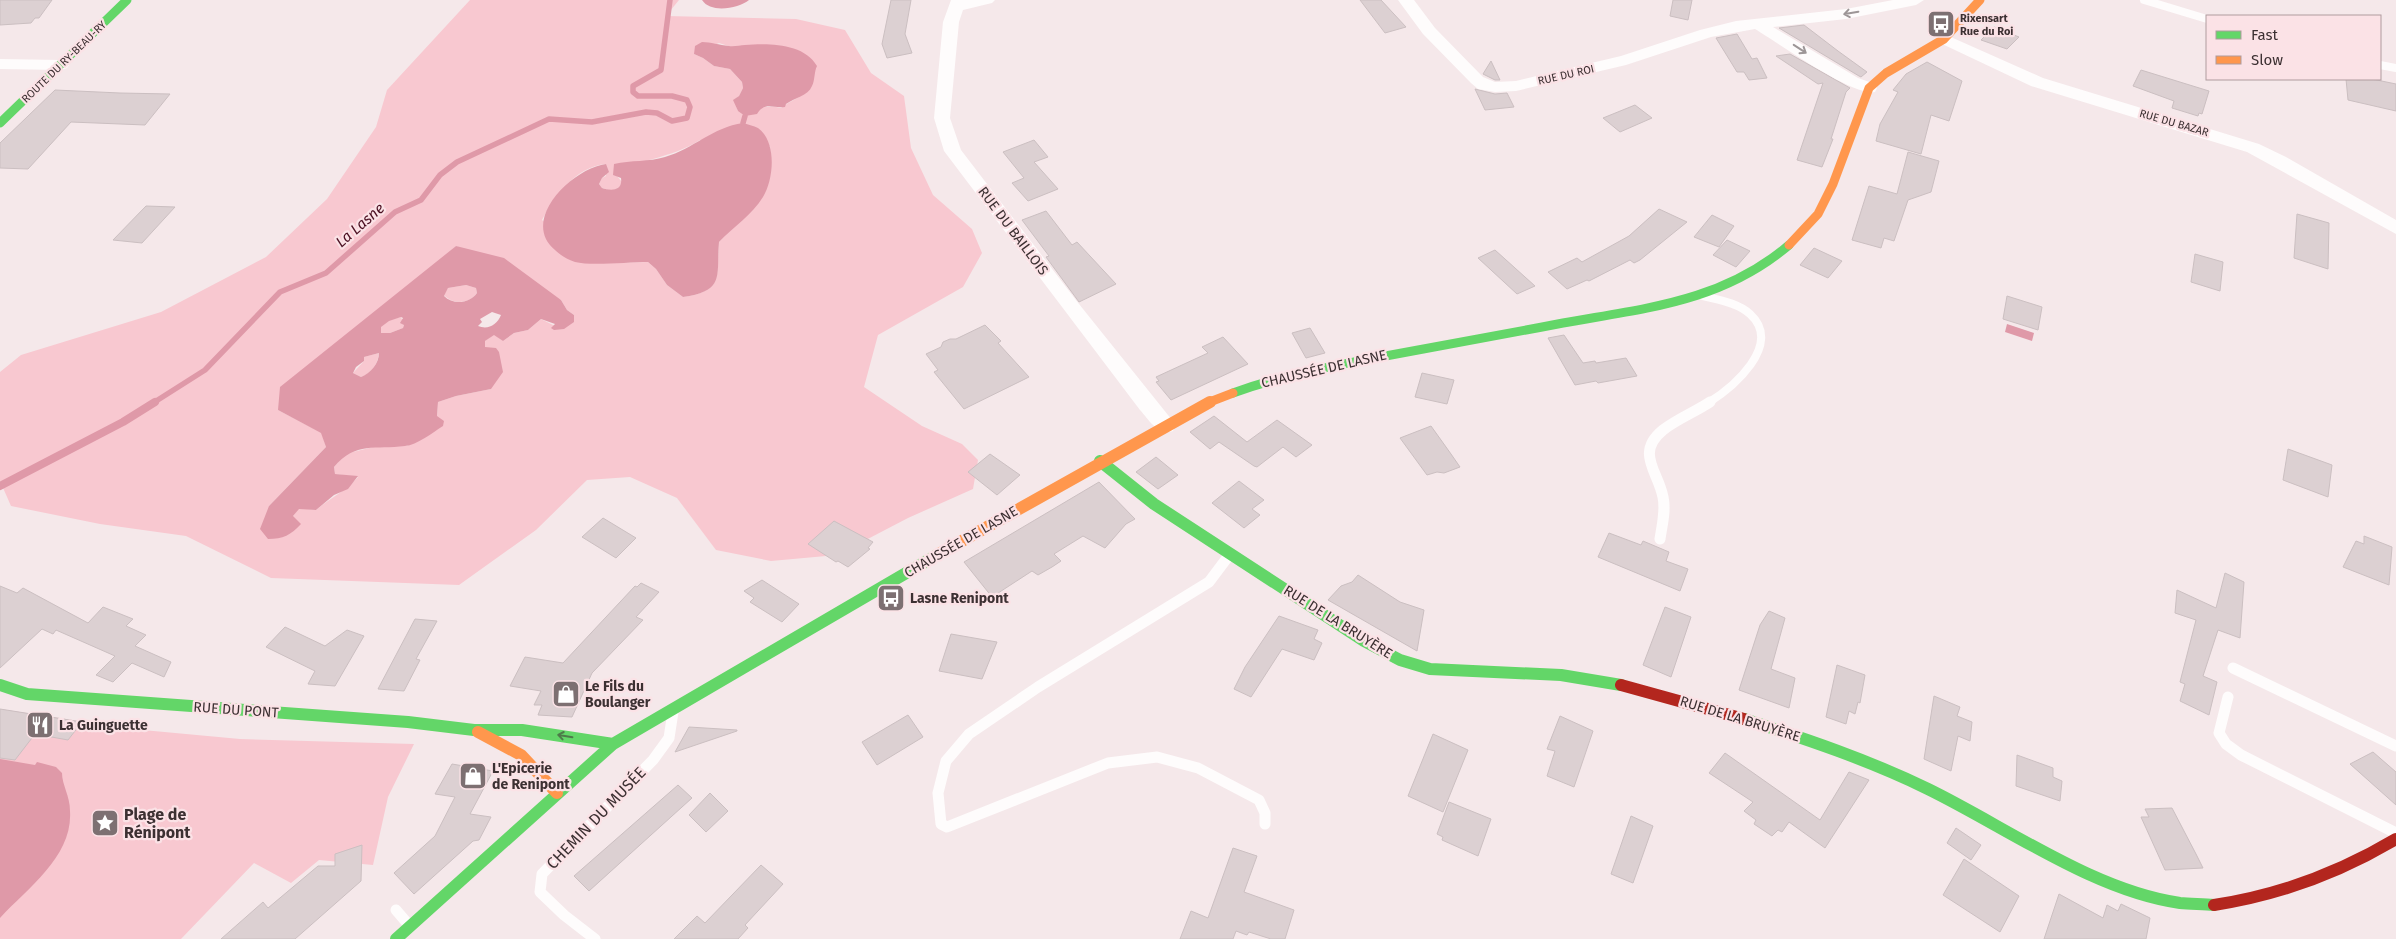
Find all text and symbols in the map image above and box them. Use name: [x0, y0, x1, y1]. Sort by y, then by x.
one-way arrow: [1843, 8, 1859, 18]
bus stop icon: Rixensart Rue du Roi: [1926, 9, 1956, 39]
place label: Rixensart Rue du Roi: [1960, 12, 2013, 38]
legend: [2206, 15, 2381, 80]
street label: ROUTE DU RY-BEAU-RY: [19, 18, 109, 106]
text: Fast: [2251, 26, 2278, 44]
one-way arrow: [1793, 44, 1807, 55]
text: Slow: [2251, 51, 2283, 69]
street label: RUE DU ROI: [1537, 62, 1595, 88]
street label: RUE DU BAZAR: [2138, 107, 2211, 139]
street label: RUE DU BAILLOIS: [974, 183, 1052, 279]
water label: La Lasne: [332, 199, 388, 251]
street label: CHAUSSÉE DE LASNE: [1259, 345, 1388, 392]
street label: CHAUSSÉE DE LASNE: [901, 502, 1021, 581]
street label: RUE DE LA BRUYÈRE: [1280, 581, 1396, 662]
bus stop icon: Lasne Renipont: [876, 583, 906, 613]
place label: Lasne Renipont: [910, 590, 1009, 607]
place label: Le Fils du Boulanger: [585, 678, 651, 711]
shop icon: Le Fils du Boulanger: [551, 679, 581, 709]
street label: RUE DE LA BRUYÈRE: [1678, 692, 1803, 745]
street label: RUE DU PONT: [193, 699, 280, 722]
restaurant icon: La Guinguette: [25, 710, 55, 740]
place label: La Guinguette: [59, 717, 148, 734]
one-way arrow: [557, 731, 573, 741]
place label: L'Epicerie de Renipont: [492, 760, 570, 793]
shop icon: L'Epicerie de Renipont: [458, 761, 488, 791]
street label: CHEMIN DU MUSÉE: [542, 762, 650, 873]
place label: Plage de Rénipont: [124, 805, 191, 842]
place icon: Plage de Rénipont: [90, 808, 120, 838]

